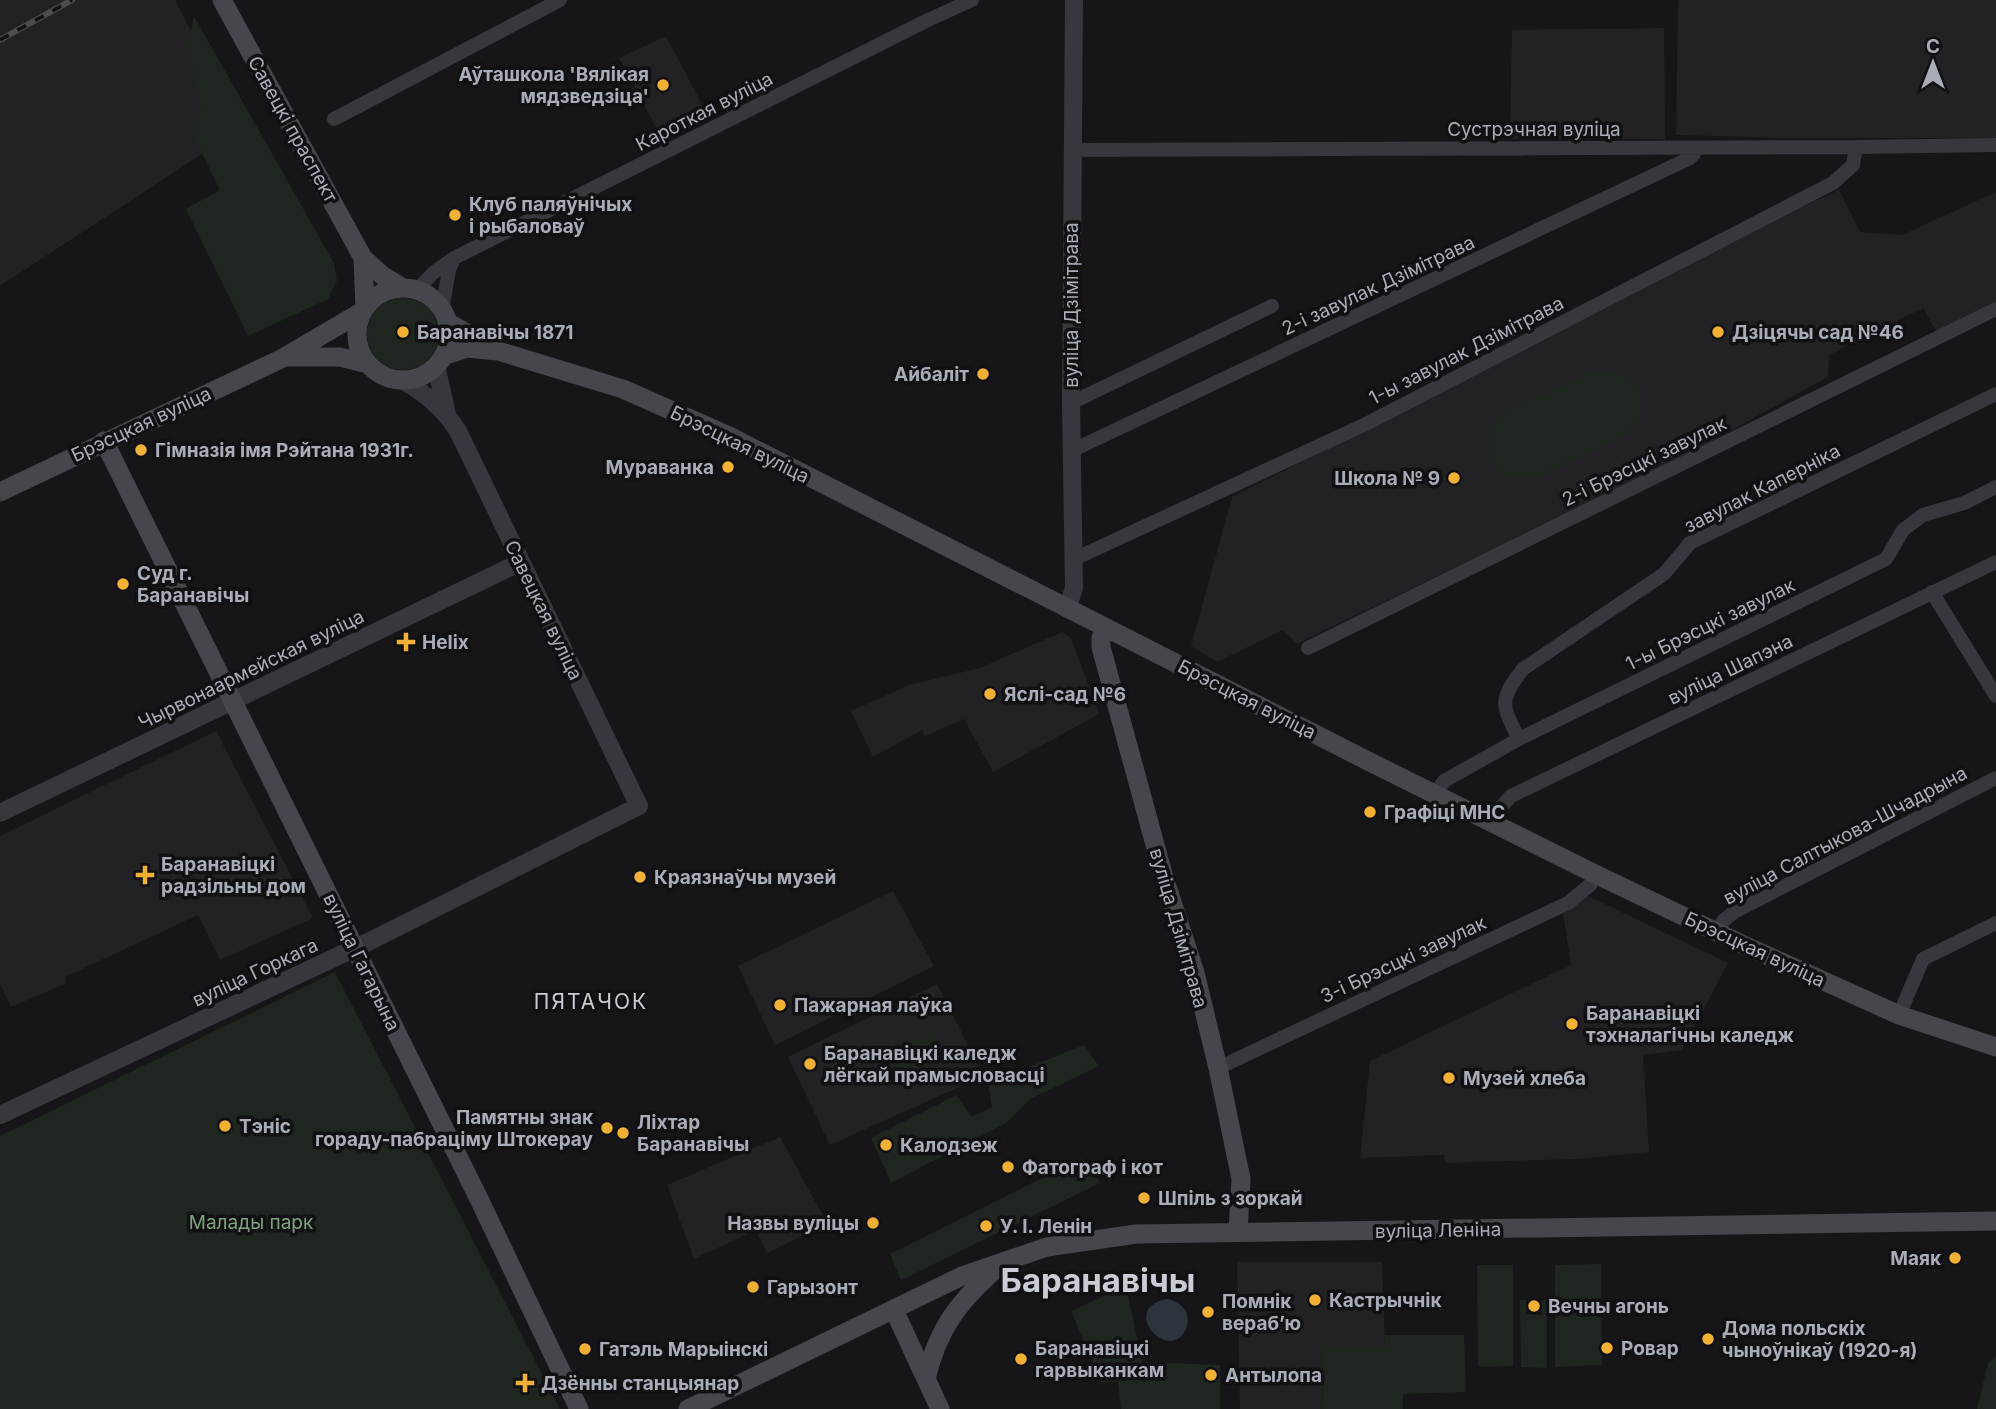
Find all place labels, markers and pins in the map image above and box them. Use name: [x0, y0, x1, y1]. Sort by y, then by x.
place label: Аўташкола 'Вялікая мядзведзіца': [459, 63, 649, 108]
marker: Аўташкола 'Вялікая мядзведзіца': [655, 77, 671, 93]
place label: Клуб паляўнічых і рыбаловаў: [469, 193, 632, 238]
marker: Клуб паляўнічых і рыбаловаў: [447, 207, 463, 223]
place label: Баранавічы 1871: [417, 321, 574, 344]
place label: Дзіцячы сад №46: [1732, 321, 1904, 344]
marker: Баранавічы 1871: [395, 324, 411, 340]
marker: Дзіцячы сад №46: [1710, 324, 1726, 340]
place label: Айбаліт: [894, 363, 969, 386]
marker: Айбаліт: [975, 366, 991, 382]
place label: Гімназія імя Рэйтана 1931г.: [155, 439, 414, 462]
marker: Гімназія імя Рэйтана 1931г.: [133, 442, 149, 458]
place label: Мураванка: [606, 456, 714, 479]
marker: Мураванка: [720, 459, 736, 475]
place label: Школа № 9: [1334, 467, 1440, 490]
marker: Школа № 9: [1446, 470, 1462, 486]
place label: Суд г. Баранавічы: [137, 562, 249, 607]
marker: Суд г. Баранавічы: [115, 576, 131, 592]
place label: Helix: [422, 631, 469, 654]
marker: Helix: [396, 632, 416, 652]
place label: Яслі-сад №6: [1004, 683, 1126, 706]
marker: Яслі-сад №6: [982, 686, 998, 702]
place label: Графіці МНС: [1384, 801, 1505, 824]
marker: Графіці МНС: [1362, 804, 1378, 820]
place label: Баранавіцкі радзільны дом: [161, 853, 306, 898]
marker: Баранавіцкі радзільны дом: [135, 865, 155, 885]
place label: Краязнаўчы музей: [654, 866, 836, 889]
marker: Краязнаўчы музей: [632, 869, 648, 885]
place label: Пажарная лаўка: [794, 994, 953, 1017]
marker: Пажарная лаўка: [772, 997, 788, 1013]
place label: Баранавіцкі тэхналагічны каледж: [1586, 1002, 1794, 1047]
marker: Баранавіцкі тэхналагічны каледж: [1564, 1016, 1580, 1032]
place label: Баранавіцкі каледж лёгкай прамысловасці: [824, 1042, 1045, 1087]
marker: Баранавіцкі каледж лёгкай прамысловасці: [802, 1056, 818, 1072]
place label: Музей хлеба: [1463, 1067, 1586, 1090]
marker: Музей хлеба: [1441, 1070, 1457, 1086]
place label: Памятны знак гораду-пабраціму Штокерау: [315, 1106, 594, 1151]
place label: Ліхтар Баранавічы: [637, 1111, 749, 1156]
place label: Тэніс: [239, 1115, 291, 1138]
marker: Тэніс: [217, 1118, 233, 1134]
marker: Памятны знак гораду-пабраціму Штокерау: [599, 1120, 615, 1136]
marker: Ліхтар Баранавічы: [615, 1125, 631, 1141]
place label: Калодзеж: [900, 1134, 998, 1157]
marker: Калодзеж: [878, 1137, 894, 1153]
place label: Фатограф і кот: [1022, 1156, 1163, 1179]
marker: Фатограф і кот: [1000, 1159, 1016, 1175]
place label: Шпіль з зоркай: [1158, 1187, 1303, 1210]
marker: Шпіль з зоркай: [1136, 1190, 1152, 1206]
place label: Назвы вуліцы: [727, 1212, 859, 1235]
marker: Назвы вуліцы: [865, 1215, 881, 1231]
place label: У. І. Ленін: [1000, 1215, 1092, 1238]
marker: У. І. Ленін: [978, 1218, 994, 1234]
place label: Маяк: [1890, 1247, 1941, 1270]
marker: Маяк: [1947, 1250, 1963, 1266]
place label: Гарызонт: [767, 1276, 858, 1299]
marker: Гарызонт: [745, 1279, 761, 1295]
place label: Кастрычнік: [1329, 1289, 1442, 1312]
place label: Помнік верабʼю: [1222, 1290, 1301, 1335]
marker: Кастрычнік: [1307, 1292, 1323, 1308]
place label: Вечны агонь: [1548, 1295, 1669, 1318]
marker: Вечны агонь: [1526, 1298, 1542, 1314]
marker: Помнік верабʼю: [1200, 1304, 1216, 1320]
place label: Дома польскіх чыноўнікаў (1920-я): [1722, 1317, 1918, 1362]
marker: Дома польскіх чыноўнікаў (1920-я): [1700, 1331, 1716, 1347]
place label: Баранавіцкі гарвыканкам: [1035, 1337, 1164, 1382]
place label: Ровар: [1621, 1337, 1679, 1360]
place label: Гатэль Марыінскі: [599, 1338, 768, 1361]
marker: Ровар: [1599, 1340, 1615, 1356]
marker: Гатэль Марыінскі: [577, 1341, 593, 1357]
marker: Баранавіцкі гарвыканкам: [1013, 1351, 1029, 1367]
place label: Антылопа: [1225, 1364, 1322, 1387]
marker: Антылопа: [1203, 1367, 1219, 1383]
place label: Дзённы станцыянар: [541, 1372, 739, 1395]
marker: Дзённы станцыянар: [515, 1373, 535, 1393]

